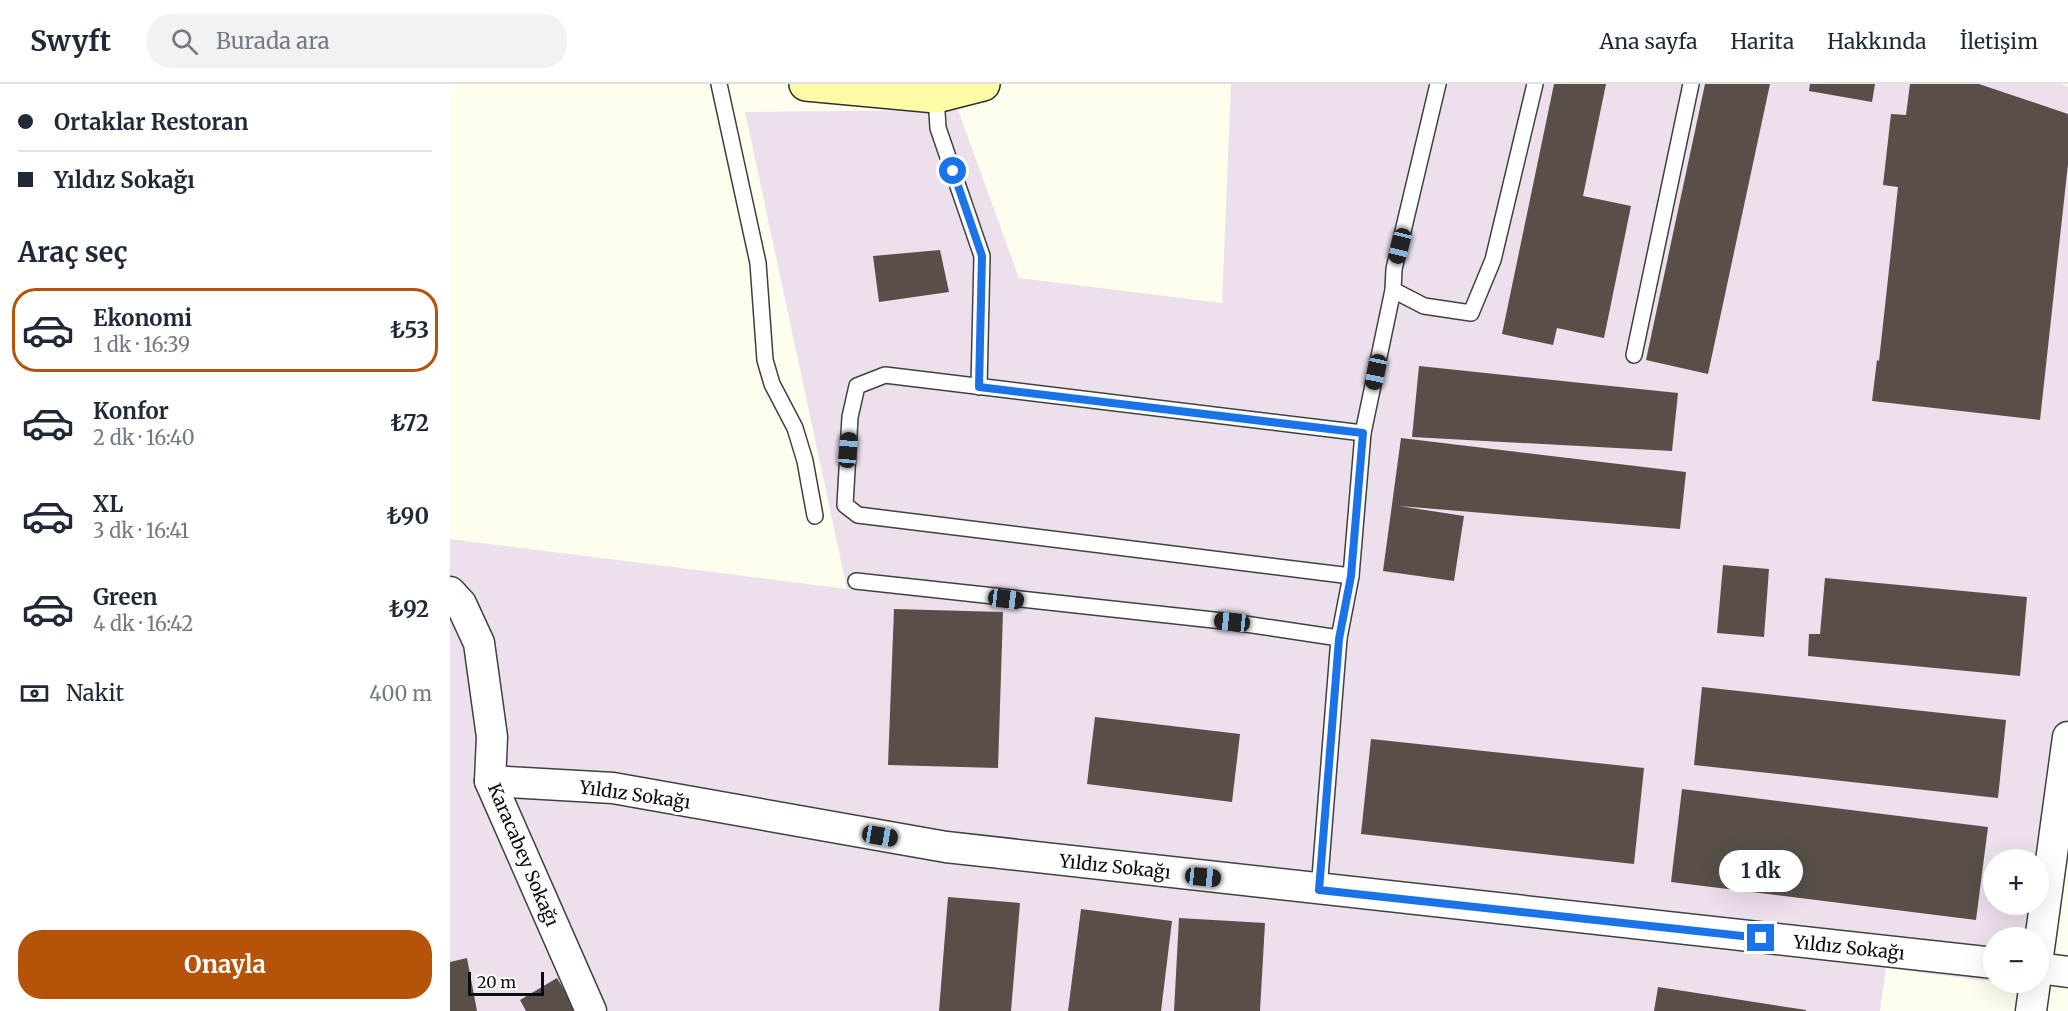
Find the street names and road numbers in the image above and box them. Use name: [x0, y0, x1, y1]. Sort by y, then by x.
street label: Yıldız Sokağı: [577, 775, 692, 814]
street label: Karacabey Sokağı: [483, 780, 564, 930]
street label: Yıldız Sokağı: [1057, 849, 1172, 884]
street label: Yıldız Sokağı: [1791, 930, 1906, 965]

